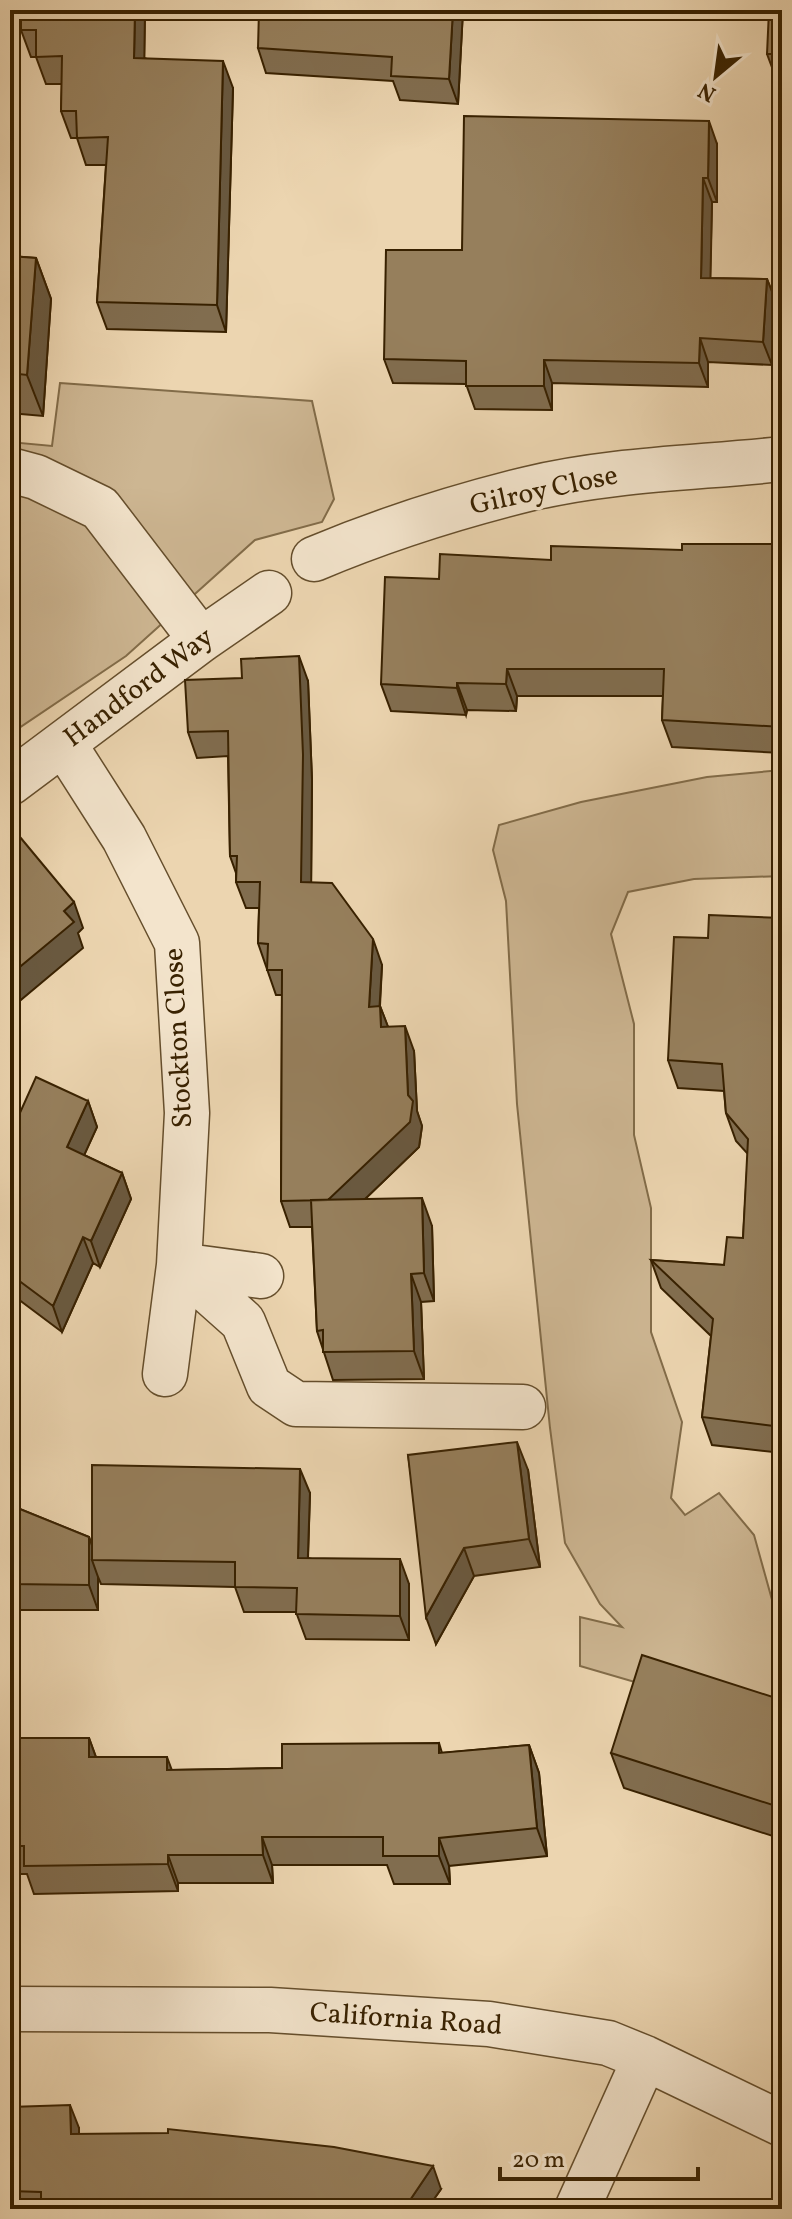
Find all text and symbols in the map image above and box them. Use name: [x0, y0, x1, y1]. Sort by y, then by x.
north arrow: [676, 36, 756, 116]
text: N: [693, 74, 722, 109]
street label: Gilroy Close: [466, 456, 622, 526]
street label: Handford Way: [56, 619, 222, 757]
street label: Stockton Close: [155, 947, 203, 1129]
street label: California Road: [308, 1994, 504, 2046]
scale bar: [500, 2131, 698, 2181]
text: 20 m: [512, 2144, 565, 2178]

